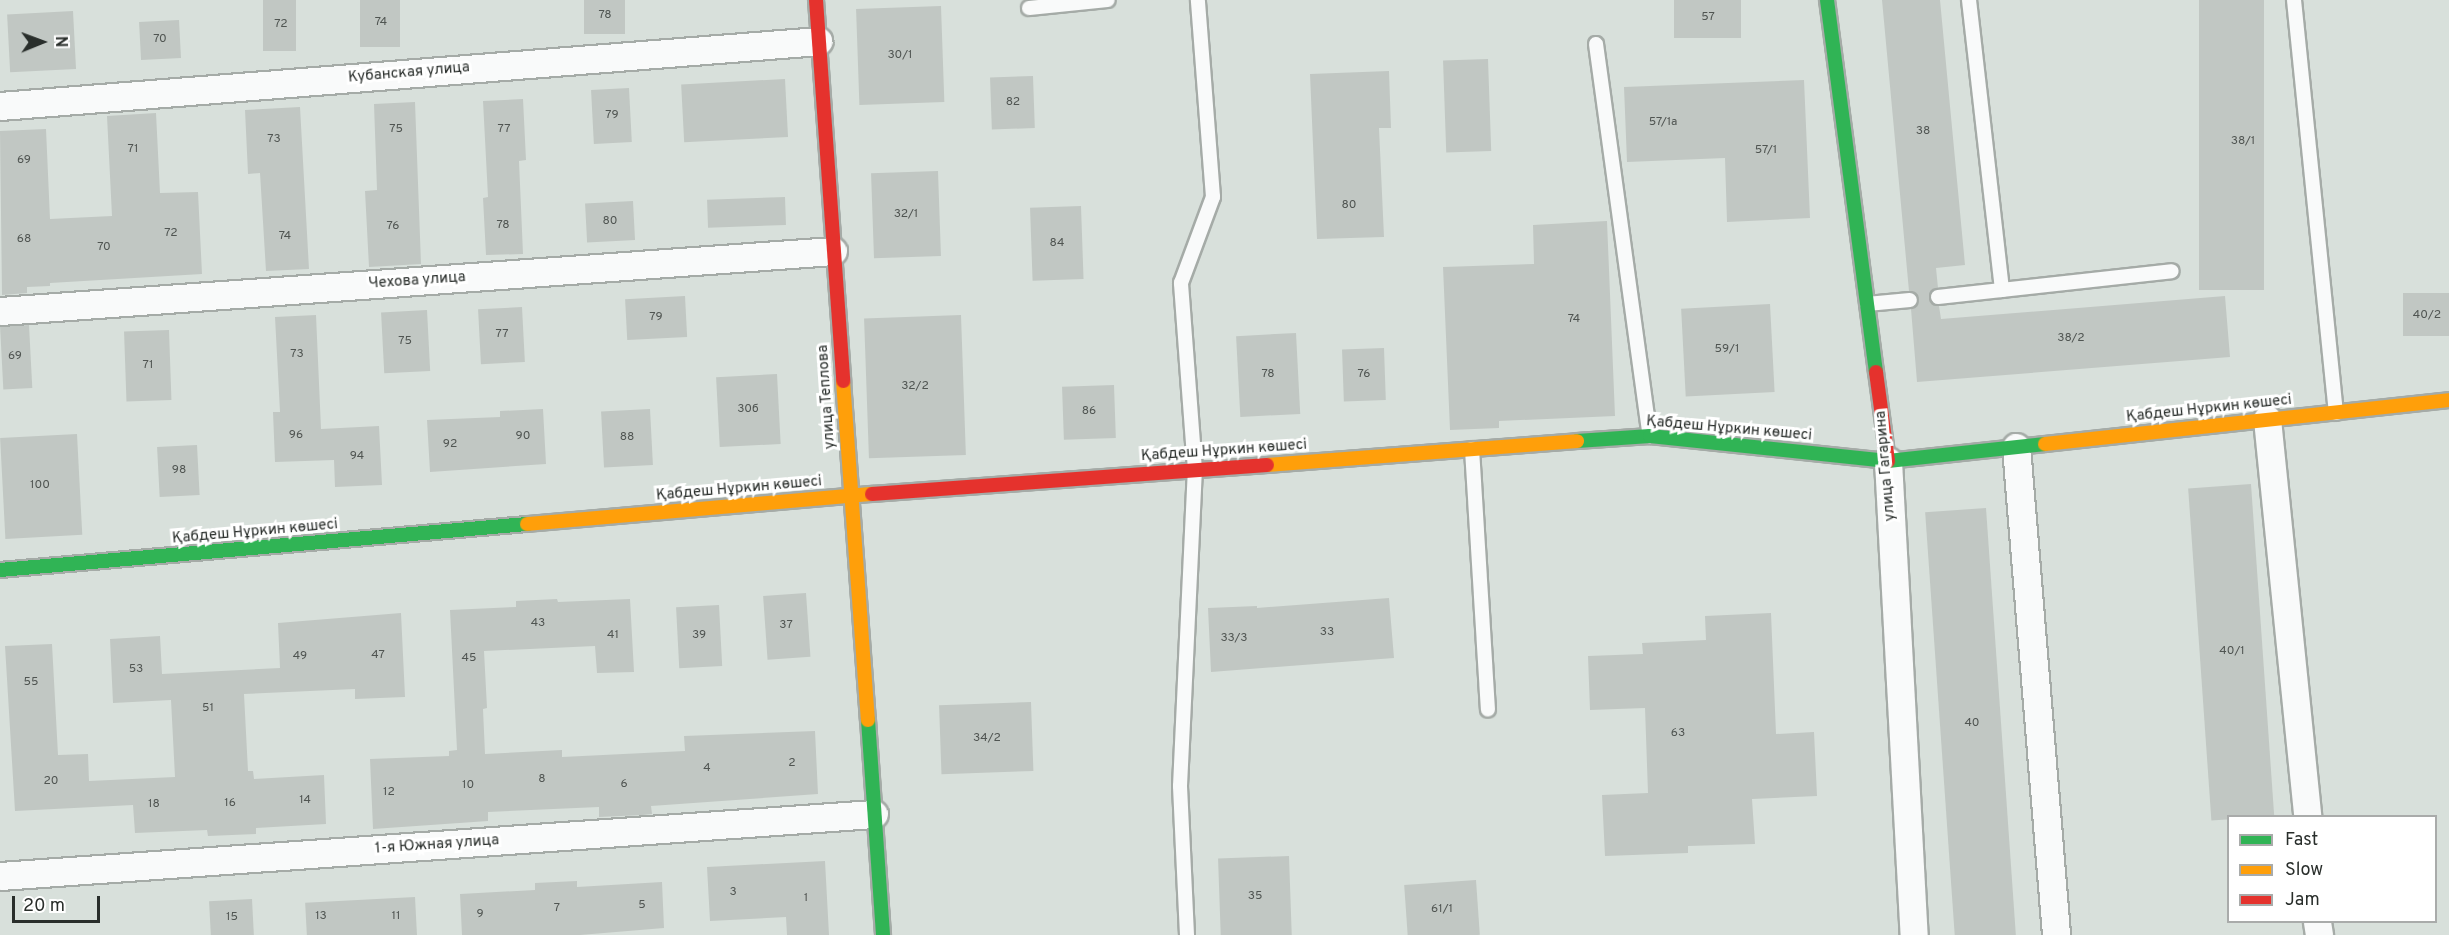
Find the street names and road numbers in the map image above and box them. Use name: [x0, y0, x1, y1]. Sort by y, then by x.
street label: Кубанская улица: [347, 59, 471, 87]
street label: Чехова улица: [368, 269, 466, 293]
street label: улица Теплова: [814, 344, 840, 450]
street label: Қабдеш Нұркин көшесі: [2125, 391, 2293, 427]
street label: улица Гагарина: [1872, 410, 1900, 522]
street label: Қабдеш Нұркин көшесі: [1645, 413, 1813, 445]
street label: Қабдеш Нұркин көшесі: [1140, 436, 1308, 466]
street label: Қабдеш Нұркин көшесі: [655, 473, 823, 505]
street label: Қабдеш Нұркин көшесі: [171, 516, 339, 548]
street label: 1-я Южная улица: [374, 832, 500, 858]

